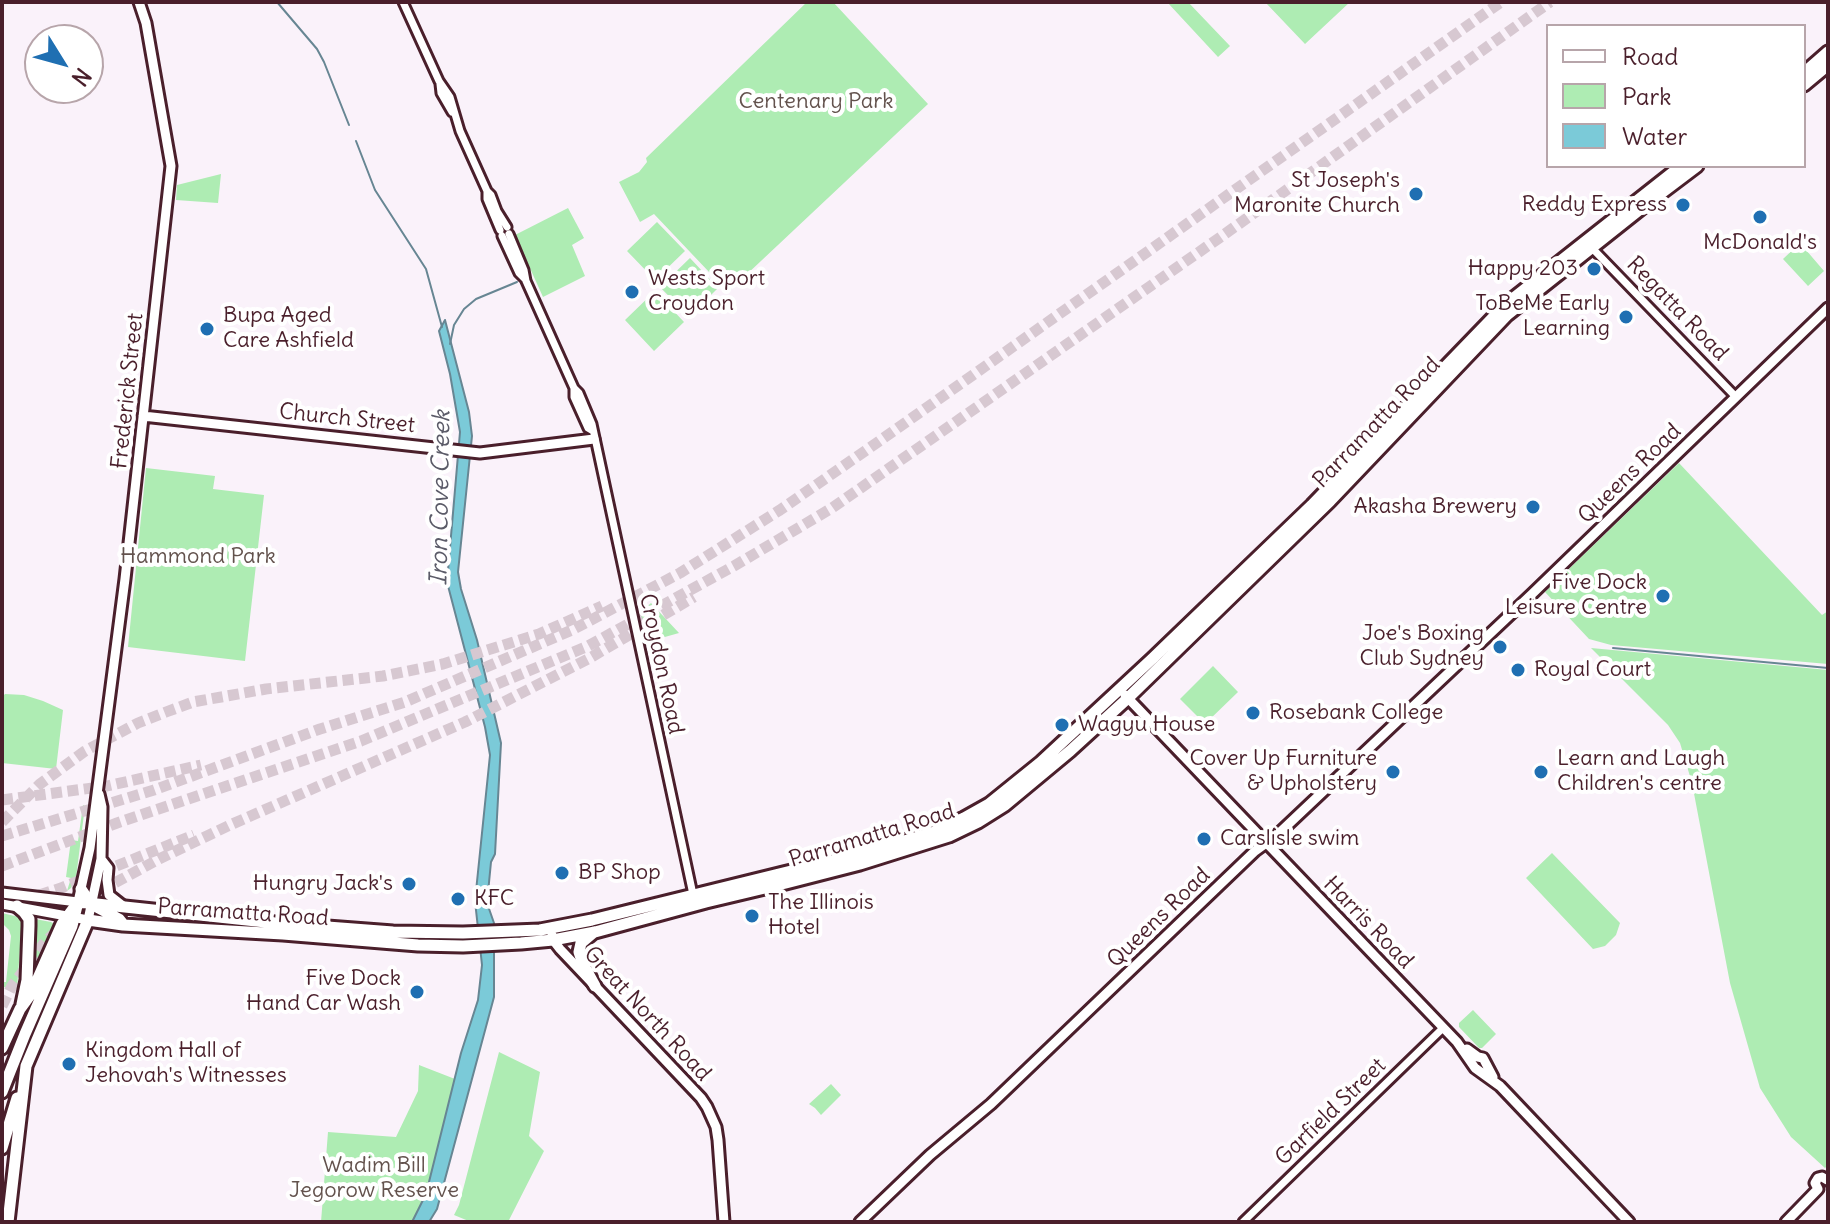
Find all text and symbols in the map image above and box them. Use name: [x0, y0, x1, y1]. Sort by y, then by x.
north arrow: [24, 24, 104, 104]
legend: [1546, 24, 1806, 168]
text: Road: [1622, 41, 1678, 71]
text: N: [66, 63, 97, 92]
text: Park: [1622, 81, 1672, 111]
park label: Centenary Park: [739, 89, 893, 115]
text: Water: [1622, 121, 1687, 151]
place label: St Joseph's Maronite Church: [1234, 168, 1400, 220]
marker: St Joseph's Maronite Church: [1407, 185, 1425, 203]
place label: Reddy Express: [1522, 192, 1667, 218]
marker: Reddy Express: [1674, 196, 1692, 214]
marker: McDonald's: [1751, 208, 1769, 226]
place label: McDonald's: [1703, 230, 1817, 256]
street label: Regatta Road: [1621, 251, 1733, 367]
place label: Happy 203: [1468, 256, 1578, 282]
marker: Happy 203: [1585, 260, 1603, 278]
place label: Wests Sport Croydon: [648, 266, 765, 318]
marker: Wests Sport Croydon: [623, 283, 641, 301]
place label: ToBeMe Early Learning: [1475, 291, 1610, 342]
place label: Bupa Aged Care Ashfield: [223, 303, 354, 354]
marker: ToBeMe Early Learning: [1617, 308, 1635, 326]
street label: Frederick Street: [107, 312, 149, 470]
marker: Bupa Aged Care Ashfield: [198, 320, 216, 338]
street label: Parramatta Road: [1308, 352, 1446, 494]
street label: Church Street: [278, 399, 416, 439]
water label: Iron Cove Creek: [425, 410, 457, 586]
street label: Queens Road: [1573, 418, 1687, 530]
place label: Akasha Brewery: [1354, 494, 1517, 520]
marker: Akasha Brewery: [1524, 498, 1542, 516]
park label: Hammond Park: [120, 544, 276, 570]
place label: Five Dock Leisure Centre: [1505, 570, 1647, 622]
marker: Five Dock Leisure Centre: [1654, 587, 1672, 605]
street label: Croydon Road: [633, 591, 689, 737]
place label: Joe's Boxing Club Sydney: [1360, 621, 1484, 672]
marker: Joe's Boxing Club Sydney: [1491, 638, 1509, 656]
place label: Royal Court: [1534, 657, 1651, 683]
marker: Royal Court: [1509, 661, 1527, 679]
place label: Rosebank College: [1269, 700, 1443, 726]
marker: Rosebank College: [1244, 704, 1262, 722]
place label: Wagyu House: [1078, 712, 1215, 738]
marker: Wagyu House: [1053, 716, 1071, 734]
place label: Cover Up Furniture & Upholstery: [1189, 746, 1377, 798]
place label: Learn and Laugh Children's centre: [1557, 746, 1725, 798]
marker: Cover Up Furniture & Upholstery: [1384, 763, 1402, 781]
marker: Learn and Laugh Children's centre: [1532, 763, 1550, 781]
street label: Parramatta Road: [786, 798, 958, 874]
place label: Carslisle swim: [1220, 826, 1359, 852]
marker: Carslisle swim: [1195, 830, 1213, 848]
place label: BP Shop: [578, 860, 661, 886]
street label: Queens Road: [1102, 862, 1216, 974]
marker: BP Shop: [553, 864, 571, 882]
place label: Hungry Jack's: [253, 871, 393, 897]
street label: Harris Road: [1317, 871, 1419, 975]
marker: Hungry Jack's: [400, 875, 418, 893]
place label: KFC: [474, 886, 514, 912]
marker: KFC: [449, 890, 467, 908]
place label: The Illinois Hotel: [768, 890, 874, 942]
street label: Parramatta Road: [156, 894, 330, 932]
marker: The Illinois Hotel: [743, 907, 761, 925]
street label: Great North Road: [578, 941, 716, 1087]
place label: Five Dock Hand Car Wash: [246, 966, 401, 1018]
marker: Five Dock Hand Car Wash: [408, 983, 426, 1001]
place label: Kingdom Hall of Jehovah's Witnesses: [85, 1038, 287, 1090]
street label: Garfield Street: [1270, 1053, 1392, 1171]
marker: Kingdom Hall of Jehovah's Witnesses: [60, 1055, 78, 1073]
park label: Wadim Bill Jegorow Reserve: [289, 1153, 459, 1204]

